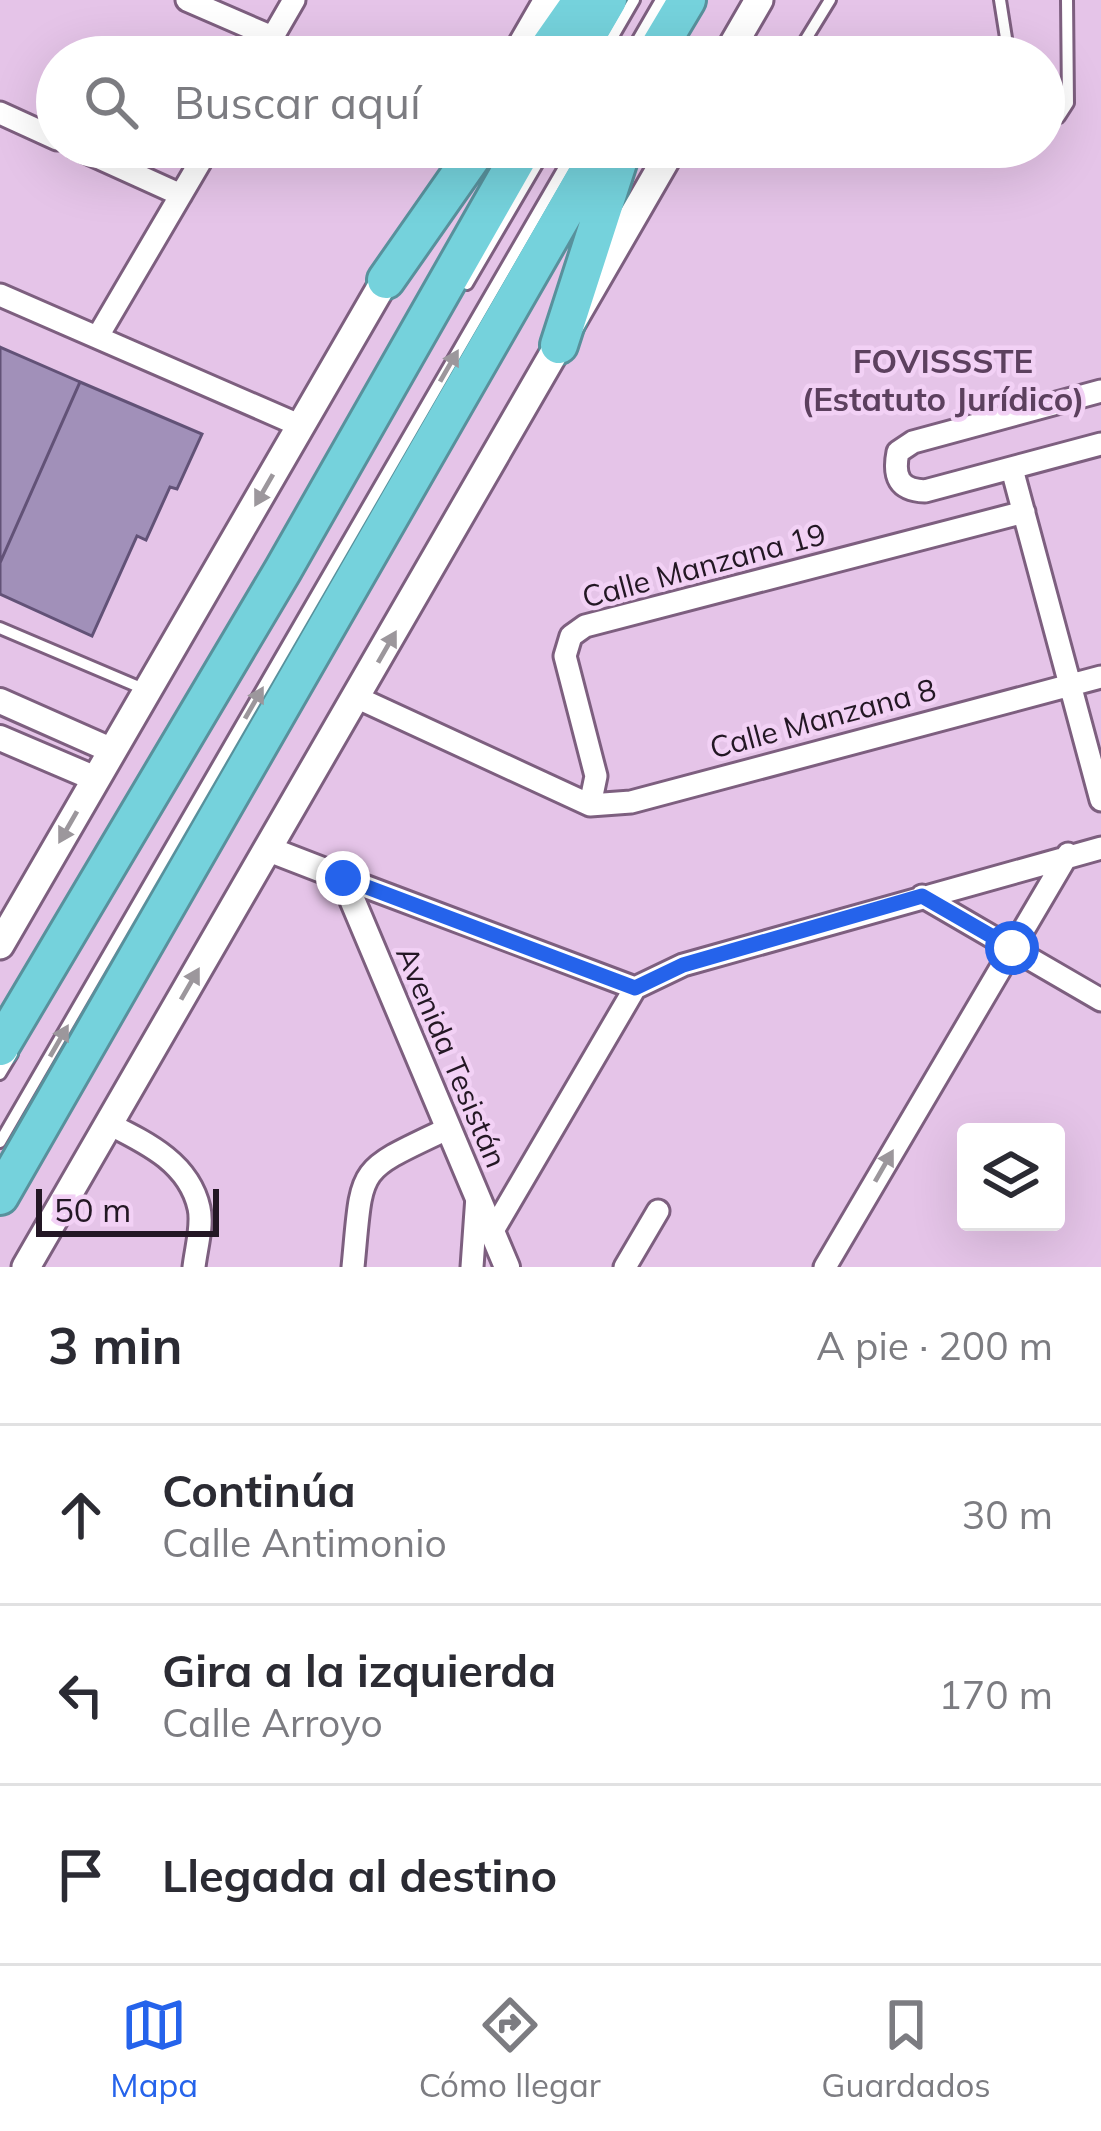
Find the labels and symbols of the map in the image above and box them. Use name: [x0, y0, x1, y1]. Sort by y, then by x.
district label: FOVISSSTE (Estatuto Jurídico): [801, 340, 1085, 419]
one-way arrow: [438, 349, 459, 383]
one-way arrow: [254, 473, 275, 507]
street label: Calle Manzana 19: [578, 514, 830, 616]
one-way arrow: [375, 630, 396, 664]
street label: Calle Manzana 8: [705, 670, 940, 766]
one-way arrow: [243, 687, 264, 720]
one-way arrow: [59, 811, 80, 844]
route end: [316, 851, 370, 905]
route start: [985, 921, 1039, 975]
street label: Avenida Tesistán: [388, 940, 516, 1173]
one-way arrow: [179, 967, 200, 1001]
one-way arrow: [47, 1024, 68, 1058]
one-way arrow: [872, 1149, 893, 1183]
scale bar: [36, 1183, 219, 1236]

